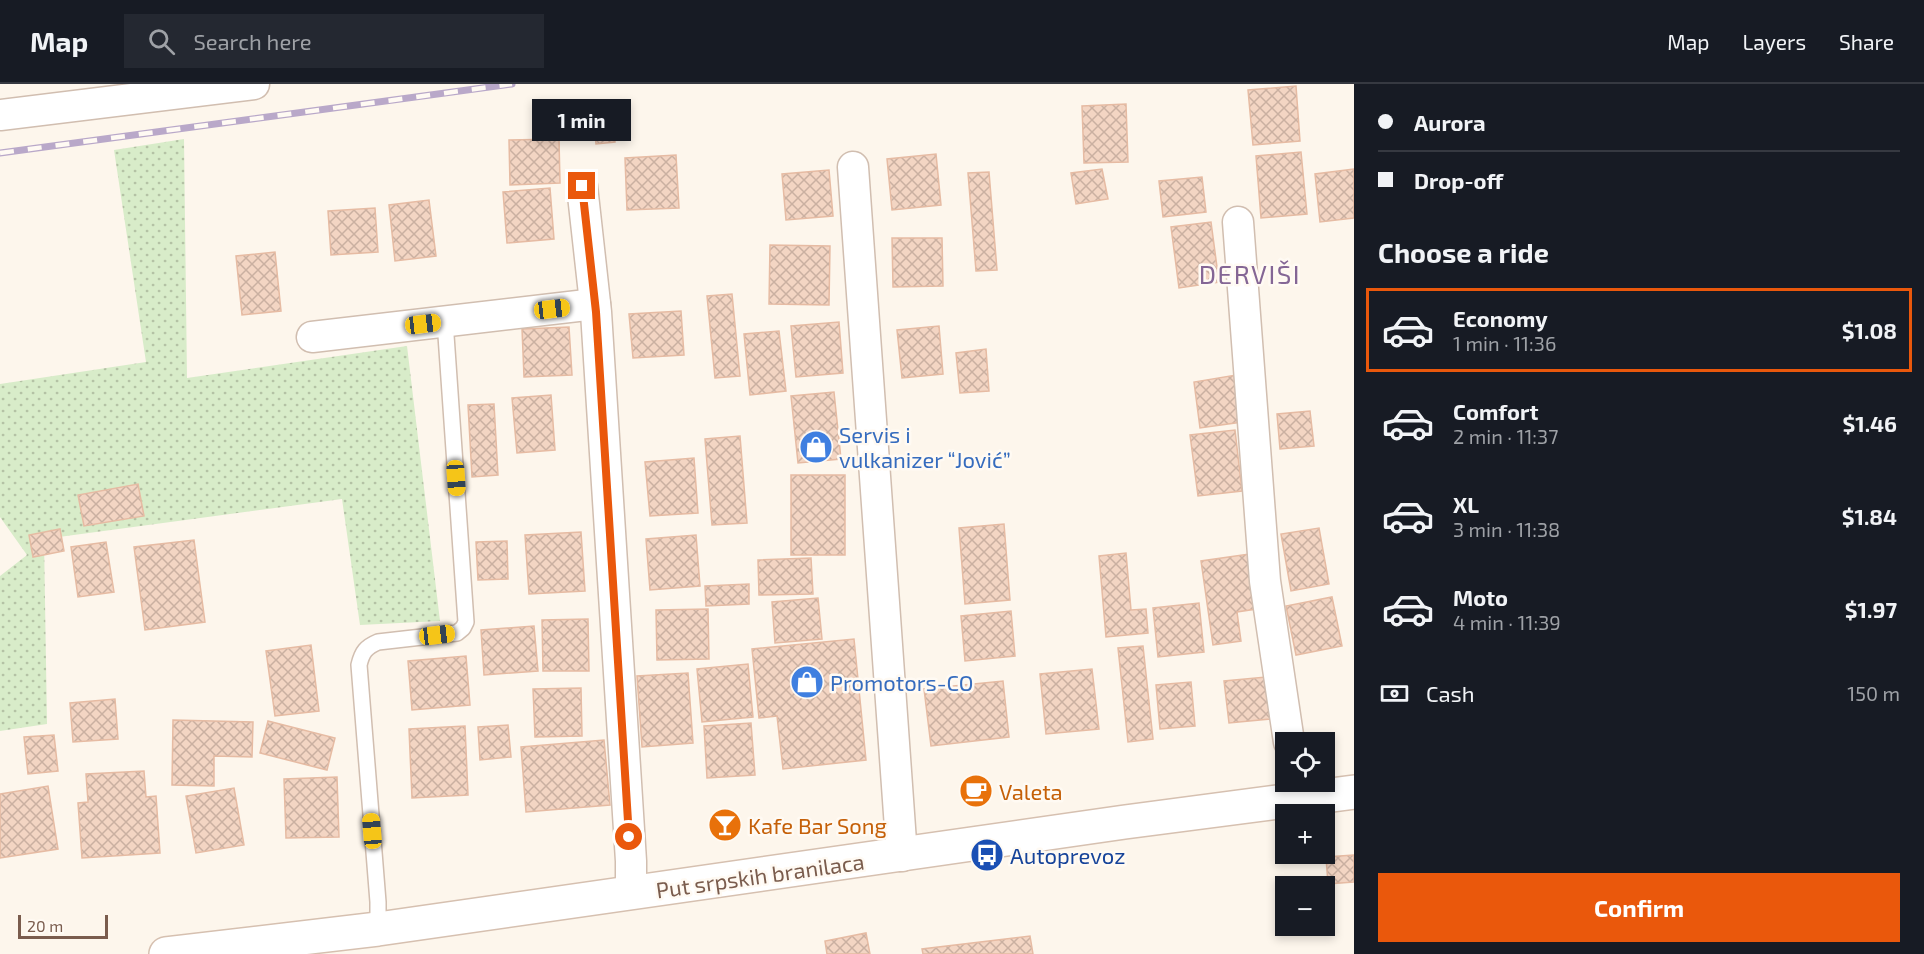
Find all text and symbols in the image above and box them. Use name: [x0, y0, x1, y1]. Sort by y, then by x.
search box: [124, 14, 544, 68]
text: Map: [30, 24, 88, 58]
icon: search: [145, 25, 178, 58]
text: Search here: [193, 28, 312, 54]
text: Map: [1667, 29, 1709, 54]
text: Layers: [1742, 29, 1806, 54]
text: Share: [1839, 29, 1894, 54]
callout: 1 min: [532, 99, 632, 141]
text: 1 min: [557, 108, 606, 132]
text: Aurora: [1414, 109, 1485, 135]
text: Drop-off: [1414, 167, 1503, 193]
route end: [568, 172, 595, 199]
text: Choose a ride: [1378, 236, 1549, 268]
district label: DERVIŠI: [1199, 258, 1301, 289]
car: [533, 298, 571, 320]
icon: car: [1381, 303, 1435, 357]
text: Economy: [1453, 305, 1548, 331]
car: [404, 313, 442, 335]
text: $1.08: [1842, 317, 1897, 343]
text: 1 min · 11:36: [1453, 331, 1556, 355]
icon: car: [1381, 396, 1435, 450]
text: Comfort: [1453, 398, 1538, 424]
text: $1.46: [1842, 410, 1897, 436]
place label: Servis i vulkanizer “Jović”: [839, 421, 1011, 472]
text: 2 min · 11:37: [1453, 424, 1558, 448]
shop icon: Servis i vulkanizer “Jović”: [798, 429, 834, 465]
car: [446, 459, 466, 497]
icon: car: [1381, 489, 1435, 543]
text: XL: [1453, 491, 1479, 517]
text: $1.84: [1842, 503, 1897, 529]
text: 3 min · 11:38: [1453, 517, 1560, 541]
icon: car: [1381, 582, 1435, 636]
text: Moto: [1453, 584, 1508, 610]
text: $1.97: [1845, 596, 1897, 622]
text: 4 min · 11:39: [1453, 610, 1561, 634]
car: [418, 624, 456, 646]
shop icon: Promotors-CO: [789, 664, 825, 700]
place label: Promotors-CO: [830, 669, 974, 695]
icon: cash: [1378, 677, 1411, 710]
text: Cash: [1426, 680, 1475, 706]
text: 150 m: [1847, 681, 1900, 705]
map controls: [1275, 732, 1335, 936]
button: locate: [1275, 732, 1335, 792]
cafe icon: Valeta: [958, 773, 994, 809]
place label: Valeta: [999, 778, 1063, 804]
button: +: [1275, 804, 1335, 864]
bar icon: Kafe Bar Song: [707, 807, 743, 843]
car: [361, 812, 383, 850]
place label: Kafe Bar Song: [748, 812, 887, 838]
route start: [615, 823, 642, 850]
bus stop icon: Autoprevoz: [969, 837, 1005, 873]
place label: Autoprevoz: [1010, 842, 1125, 868]
street label: Put srpskih branilaca: [654, 847, 866, 903]
button: Confirm: [1378, 873, 1900, 942]
button: −: [1275, 876, 1335, 936]
scale bar: [18, 912, 108, 940]
text: 20 m: [27, 916, 63, 935]

